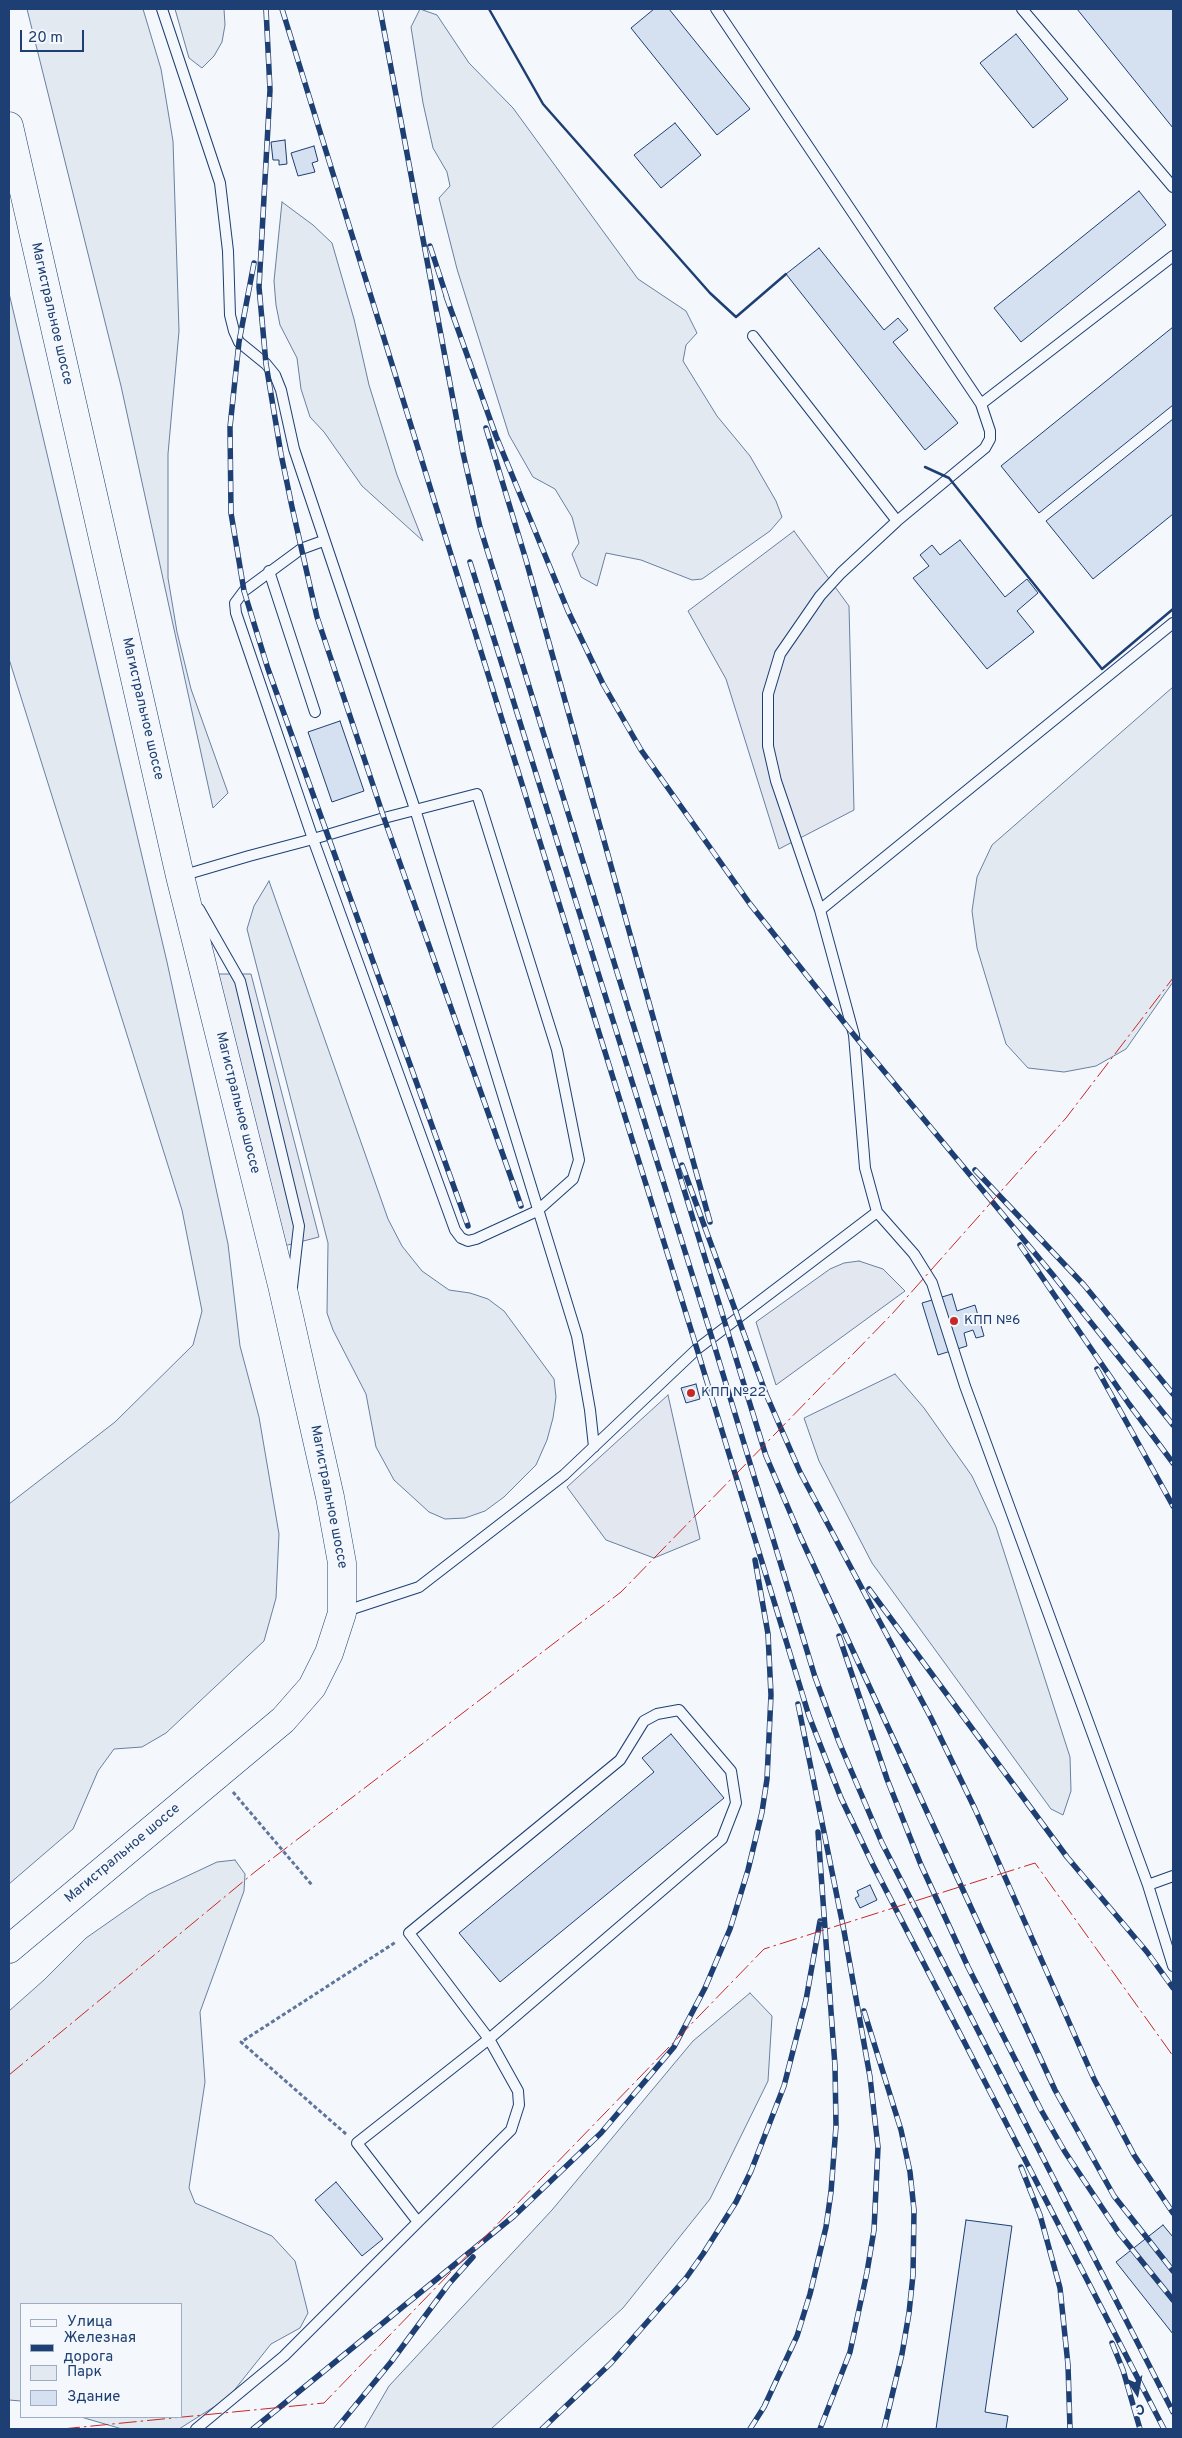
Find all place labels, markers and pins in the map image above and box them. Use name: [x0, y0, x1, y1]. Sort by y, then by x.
place label: КПП №6: [964, 1313, 1020, 1329]
marker: КПП №6: [948, 1315, 960, 1327]
place label: КПП №22: [701, 1385, 766, 1401]
marker: КПП №22: [685, 1387, 697, 1399]

